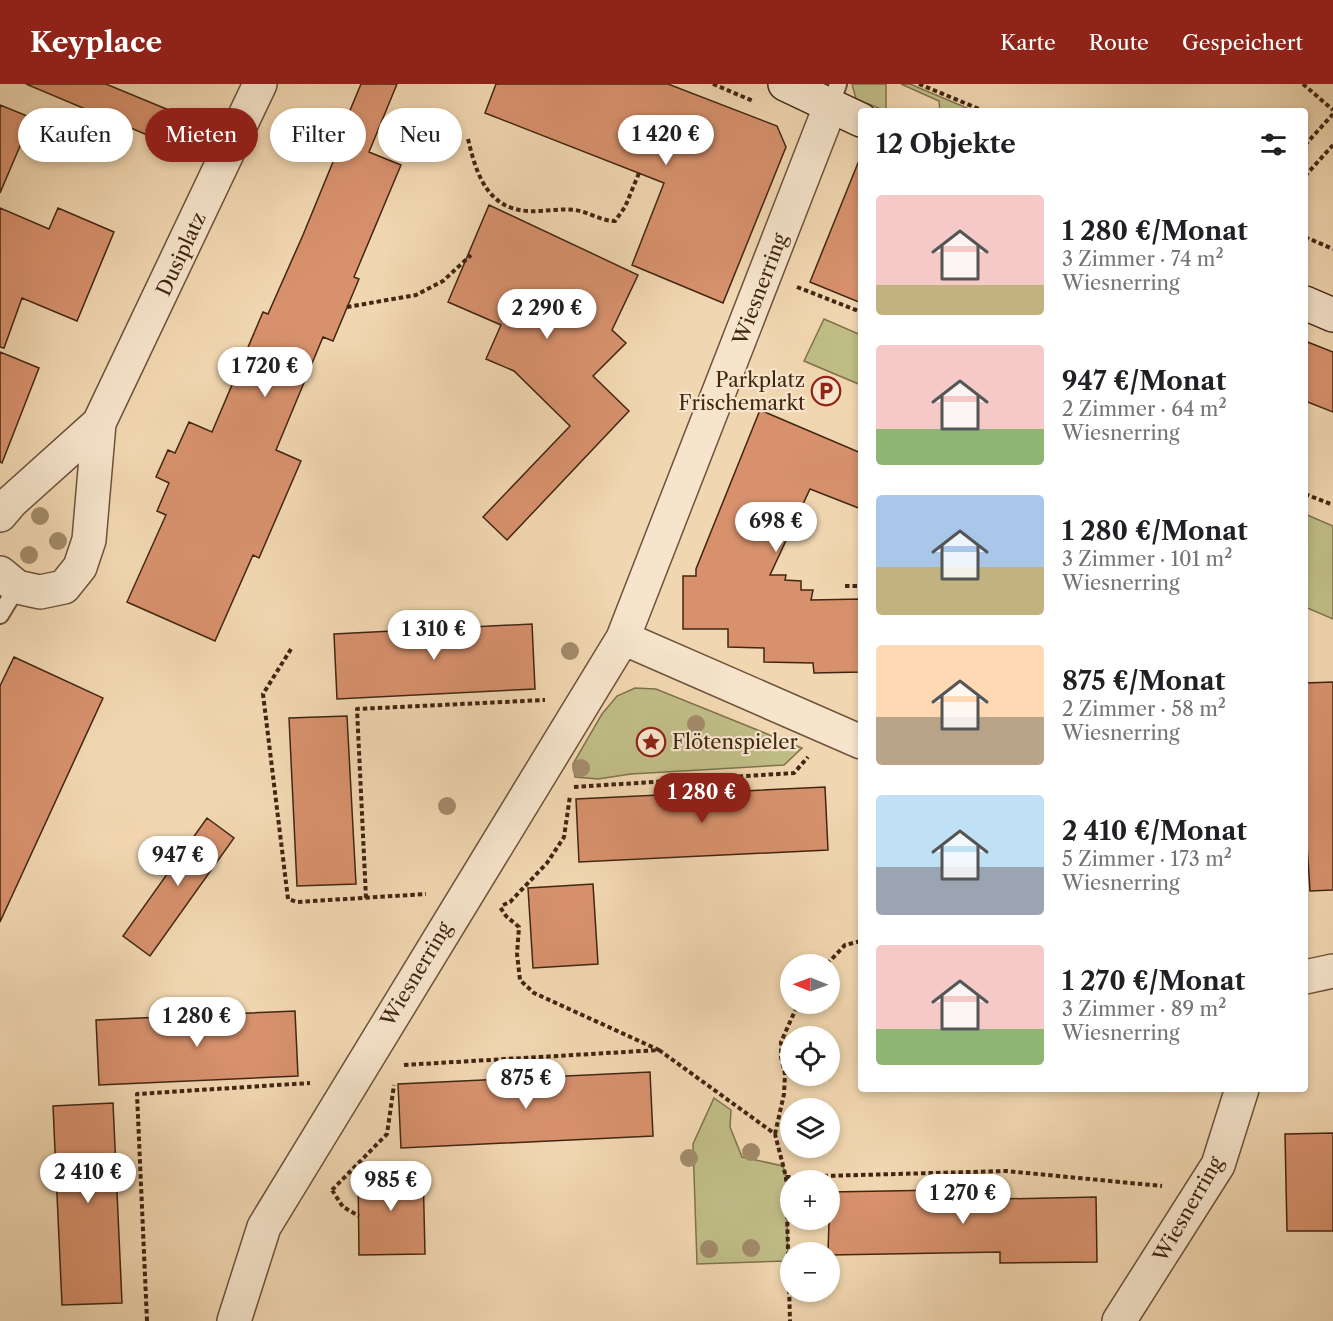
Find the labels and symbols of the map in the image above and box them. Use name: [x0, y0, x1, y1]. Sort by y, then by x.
pin: 1 420 €: [611, 115, 721, 166]
street label: Dusiplatz: [151, 208, 211, 300]
street label: Wiesnerring: [727, 229, 792, 349]
pin: 2 290 €: [492, 289, 602, 340]
pin: 1 720 €: [210, 347, 320, 398]
place label: Parkplatz Frischemarkt: [679, 368, 805, 415]
parking icon: Parkplatz Frischemarkt: [810, 375, 842, 407]
pin: 698 €: [734, 502, 818, 553]
pin: 1 310 €: [379, 610, 489, 661]
place icon: Flötenspieler: [635, 726, 667, 758]
place label: Flötenspieler: [672, 730, 798, 754]
pin: 1 280 €: [647, 773, 757, 824]
pin: 947 €: [136, 836, 220, 887]
street label: Wiesnerring: [375, 917, 457, 1031]
north arrow: [780, 954, 840, 1014]
pin: 1 280 €: [142, 997, 252, 1048]
pin: 875 €: [484, 1059, 568, 1110]
street label: Wiesnerring: [1148, 1152, 1228, 1267]
pin: 2 410 €: [33, 1153, 143, 1204]
pin: 985 €: [349, 1161, 433, 1212]
pin: 1 270 €: [908, 1174, 1018, 1225]

